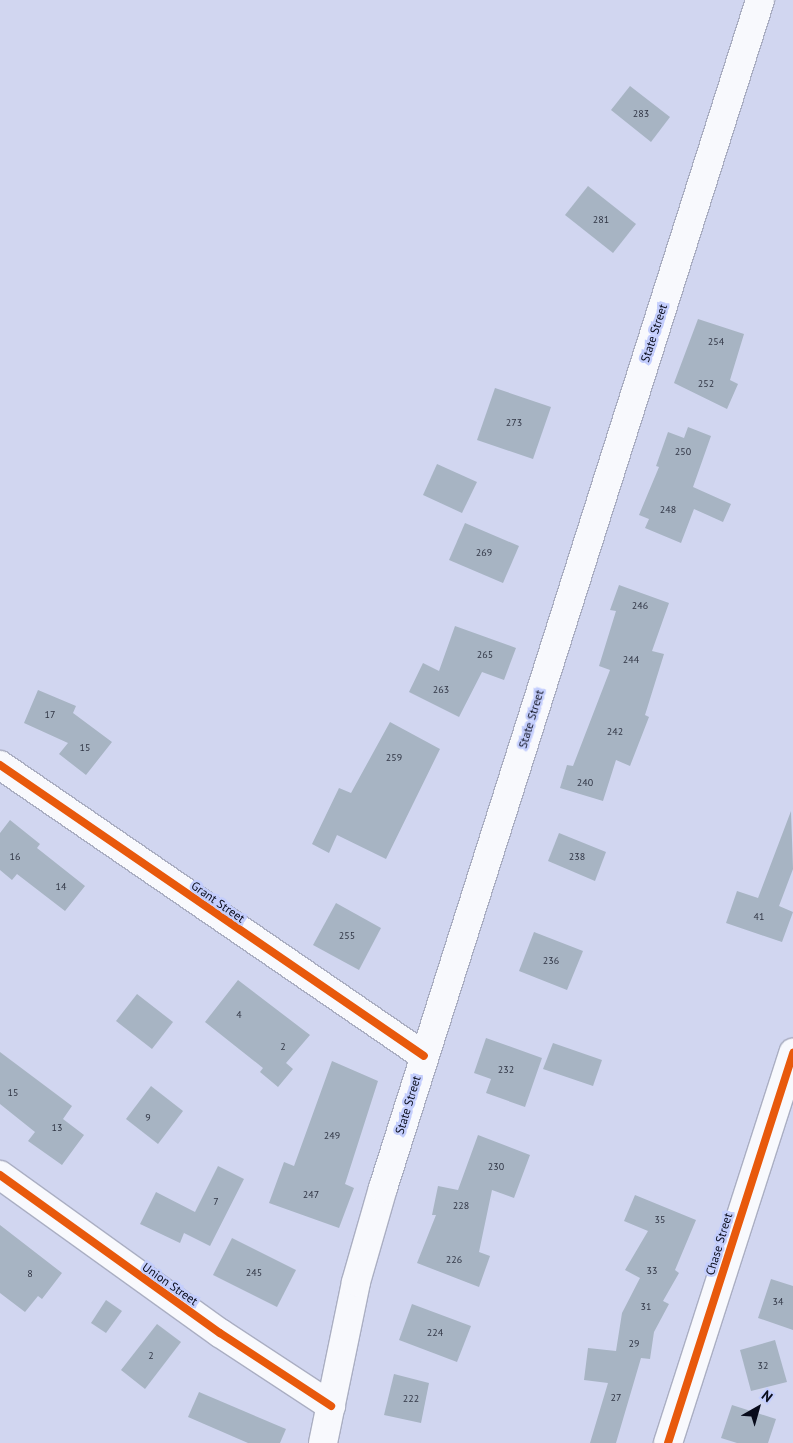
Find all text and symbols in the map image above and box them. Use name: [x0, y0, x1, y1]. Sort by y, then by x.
house number: 283: [633, 108, 649, 120]
house number: 281: [593, 214, 609, 226]
street label: State Street: [638, 302, 670, 364]
house number: 254: [708, 336, 724, 348]
house number: 252: [698, 378, 714, 390]
house number: 273: [506, 417, 522, 429]
house number: 250: [675, 446, 691, 458]
house number: 248: [660, 504, 676, 516]
house number: 269: [476, 547, 492, 559]
house number: 246: [632, 600, 648, 612]
house number: 265: [477, 649, 493, 661]
house number: 244: [623, 654, 639, 666]
house number: 263: [433, 684, 449, 696]
street label: State Street: [515, 688, 547, 750]
house number: 17: [45, 709, 55, 721]
house number: 242: [607, 726, 623, 738]
house number: 15: [80, 742, 90, 754]
house number: 259: [386, 752, 402, 764]
house number: 240: [577, 777, 593, 789]
house number: 16: [10, 851, 20, 863]
house number: 238: [569, 851, 585, 863]
street label: Grant Street: [189, 878, 247, 926]
house number: 14: [56, 881, 66, 893]
house number: 41: [754, 911, 764, 923]
house number: 255: [339, 930, 355, 942]
house number: 236: [543, 955, 559, 967]
house number: 4: [236, 1009, 242, 1021]
house number: 2: [280, 1041, 286, 1053]
house number: 232: [498, 1064, 514, 1076]
street label: State Street: [392, 1074, 424, 1136]
house number: 15: [8, 1087, 18, 1099]
house number: 9: [145, 1112, 151, 1124]
house number: 13: [52, 1122, 62, 1134]
house number: 249: [324, 1130, 340, 1142]
house number: 230: [488, 1161, 504, 1173]
house number: 247: [303, 1189, 319, 1201]
house number: 7: [213, 1196, 219, 1208]
house number: 228: [453, 1200, 469, 1212]
street label: Chase Street: [703, 1211, 735, 1277]
house number: 35: [655, 1214, 665, 1226]
house number: 226: [446, 1254, 462, 1266]
street label: Union Street: [139, 1260, 201, 1308]
house number: 33: [647, 1265, 657, 1277]
house number: 245: [246, 1267, 262, 1279]
house number: 8: [27, 1268, 33, 1280]
house number: 34: [773, 1296, 783, 1308]
house number: 31: [641, 1301, 651, 1313]
house number: 224: [427, 1327, 443, 1339]
house number: 29: [629, 1338, 639, 1350]
house number: 2: [148, 1350, 154, 1362]
house number: 32: [758, 1360, 768, 1372]
north arrow: [733, 1383, 783, 1433]
text: N: [758, 1386, 776, 1406]
house number: 27: [611, 1392, 621, 1404]
house number: 222: [403, 1393, 419, 1405]

